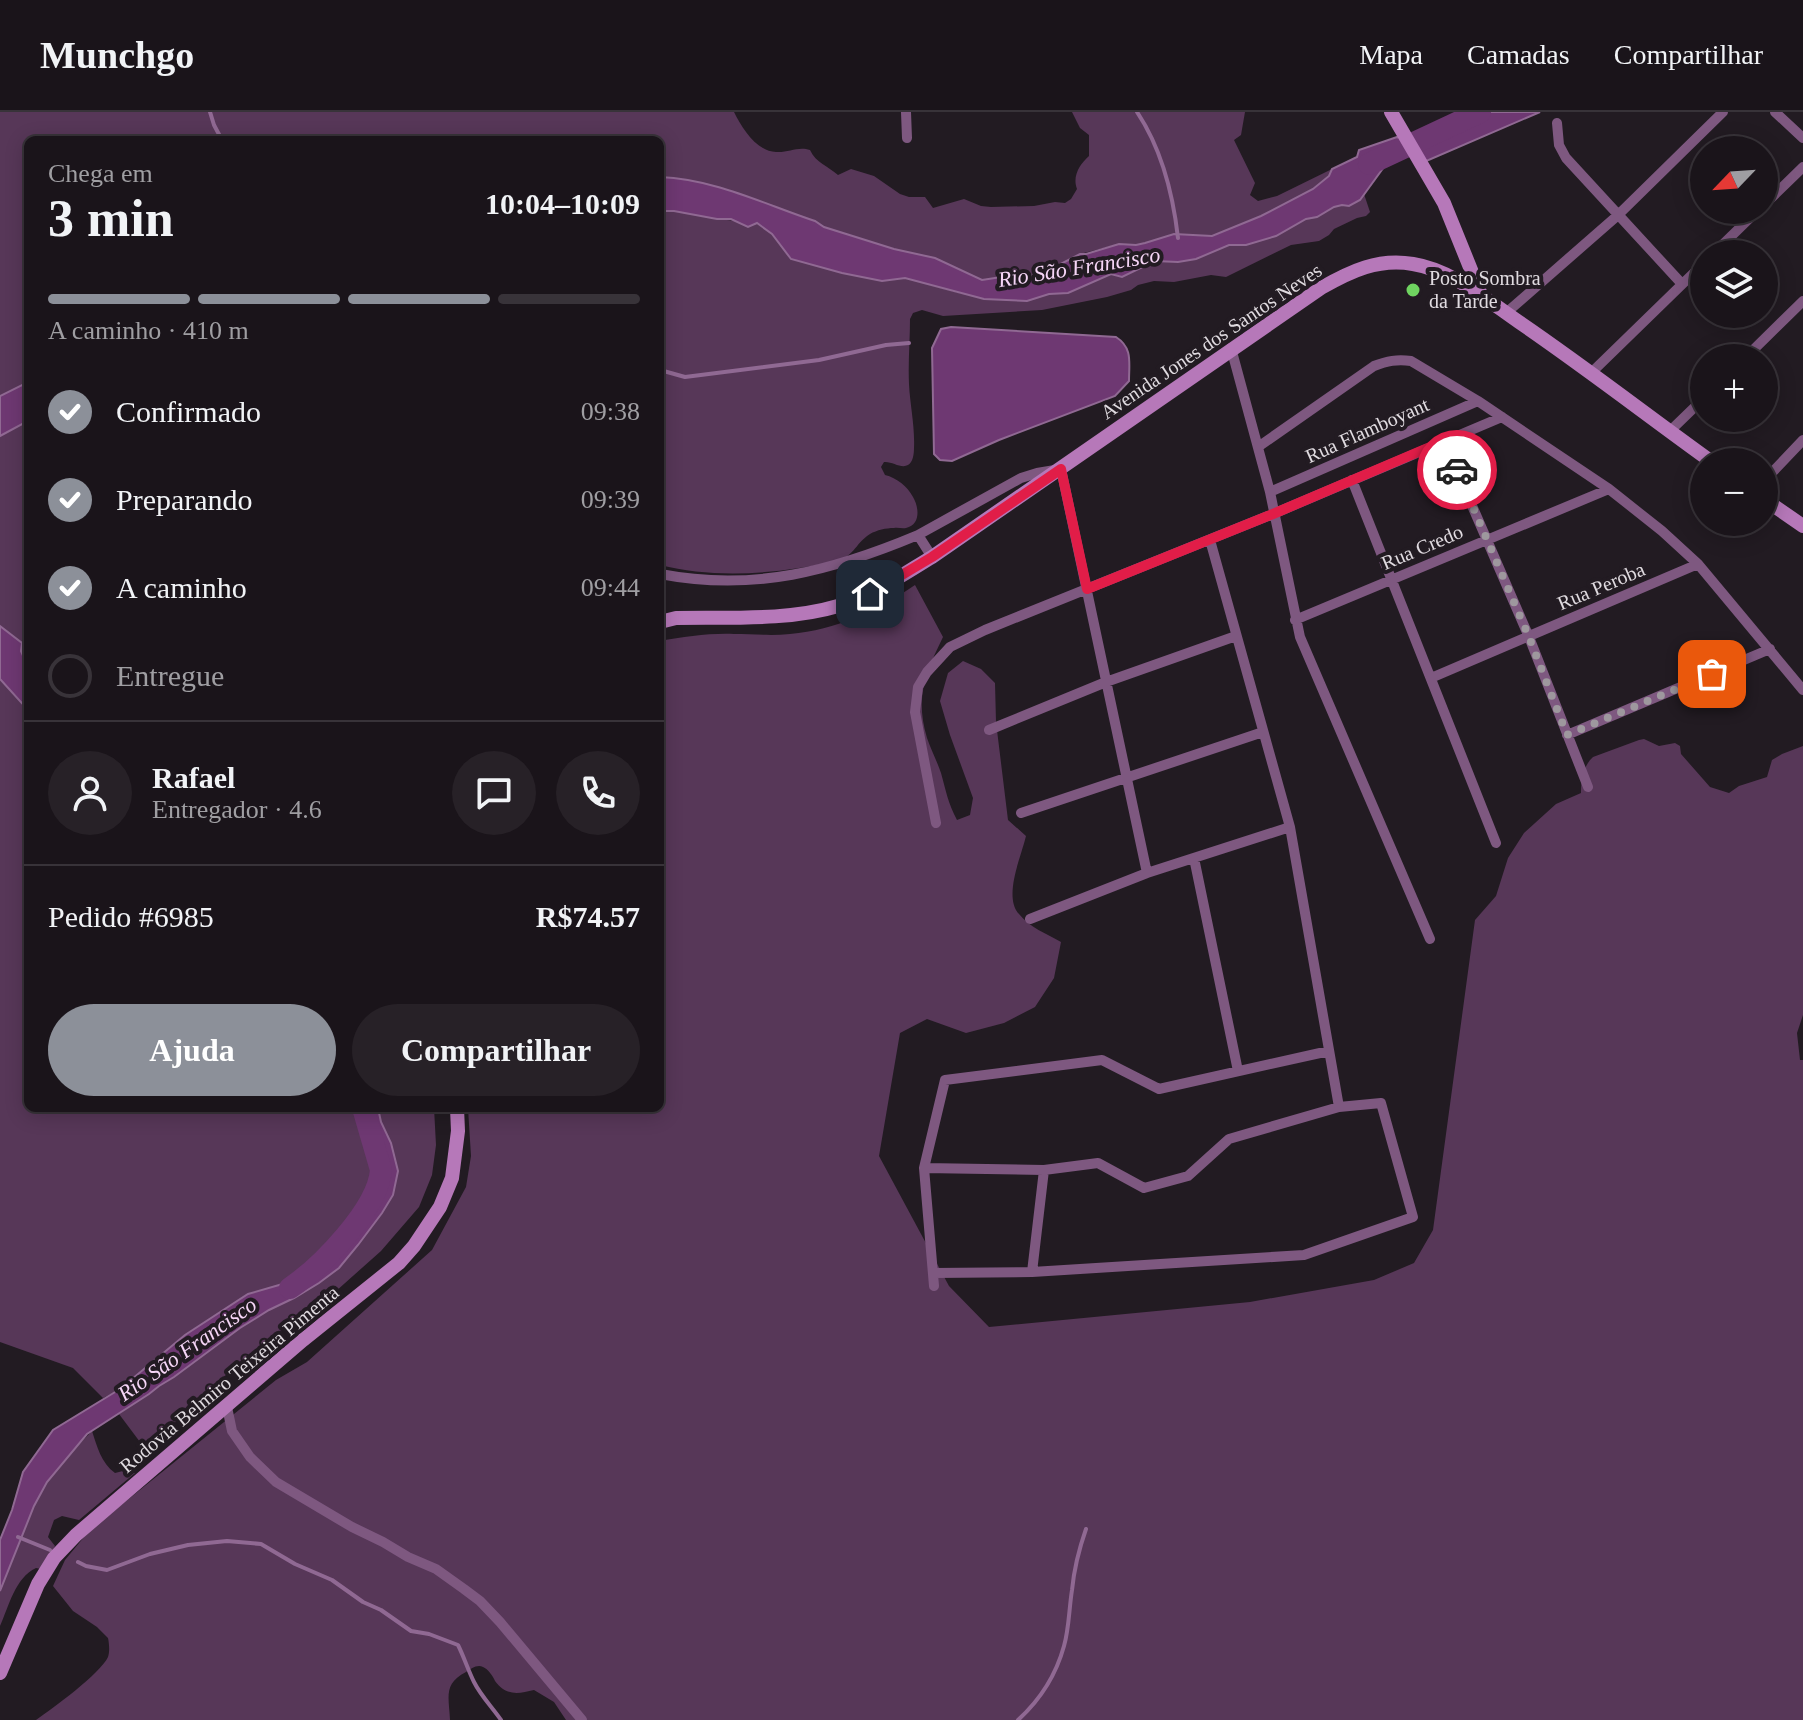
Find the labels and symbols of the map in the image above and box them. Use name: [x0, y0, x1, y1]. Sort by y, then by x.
north arrow: [1690, 136, 1778, 224]
water label: Rio São Francisco: [995, 242, 1162, 292]
street label: Avenida Jones dos Santos Neves: [1096, 259, 1326, 423]
place label: Posto Sombra da Tarde: [1429, 267, 1541, 312]
marker: Posto Sombra da Tarde: [1404, 281, 1422, 299]
street label: Rua Flamboyant: [1302, 393, 1433, 468]
courier: [1417, 430, 1497, 510]
street label: Rua Credo: [1378, 520, 1466, 574]
street label: Rua Peroba: [1554, 558, 1648, 614]
pin: [836, 560, 904, 628]
pin: [1678, 640, 1746, 708]
street label: Rodovia Belmiro Teixeira Pimenta: [115, 1281, 343, 1477]
water label: Rio São Francisco: [112, 1292, 261, 1407]

